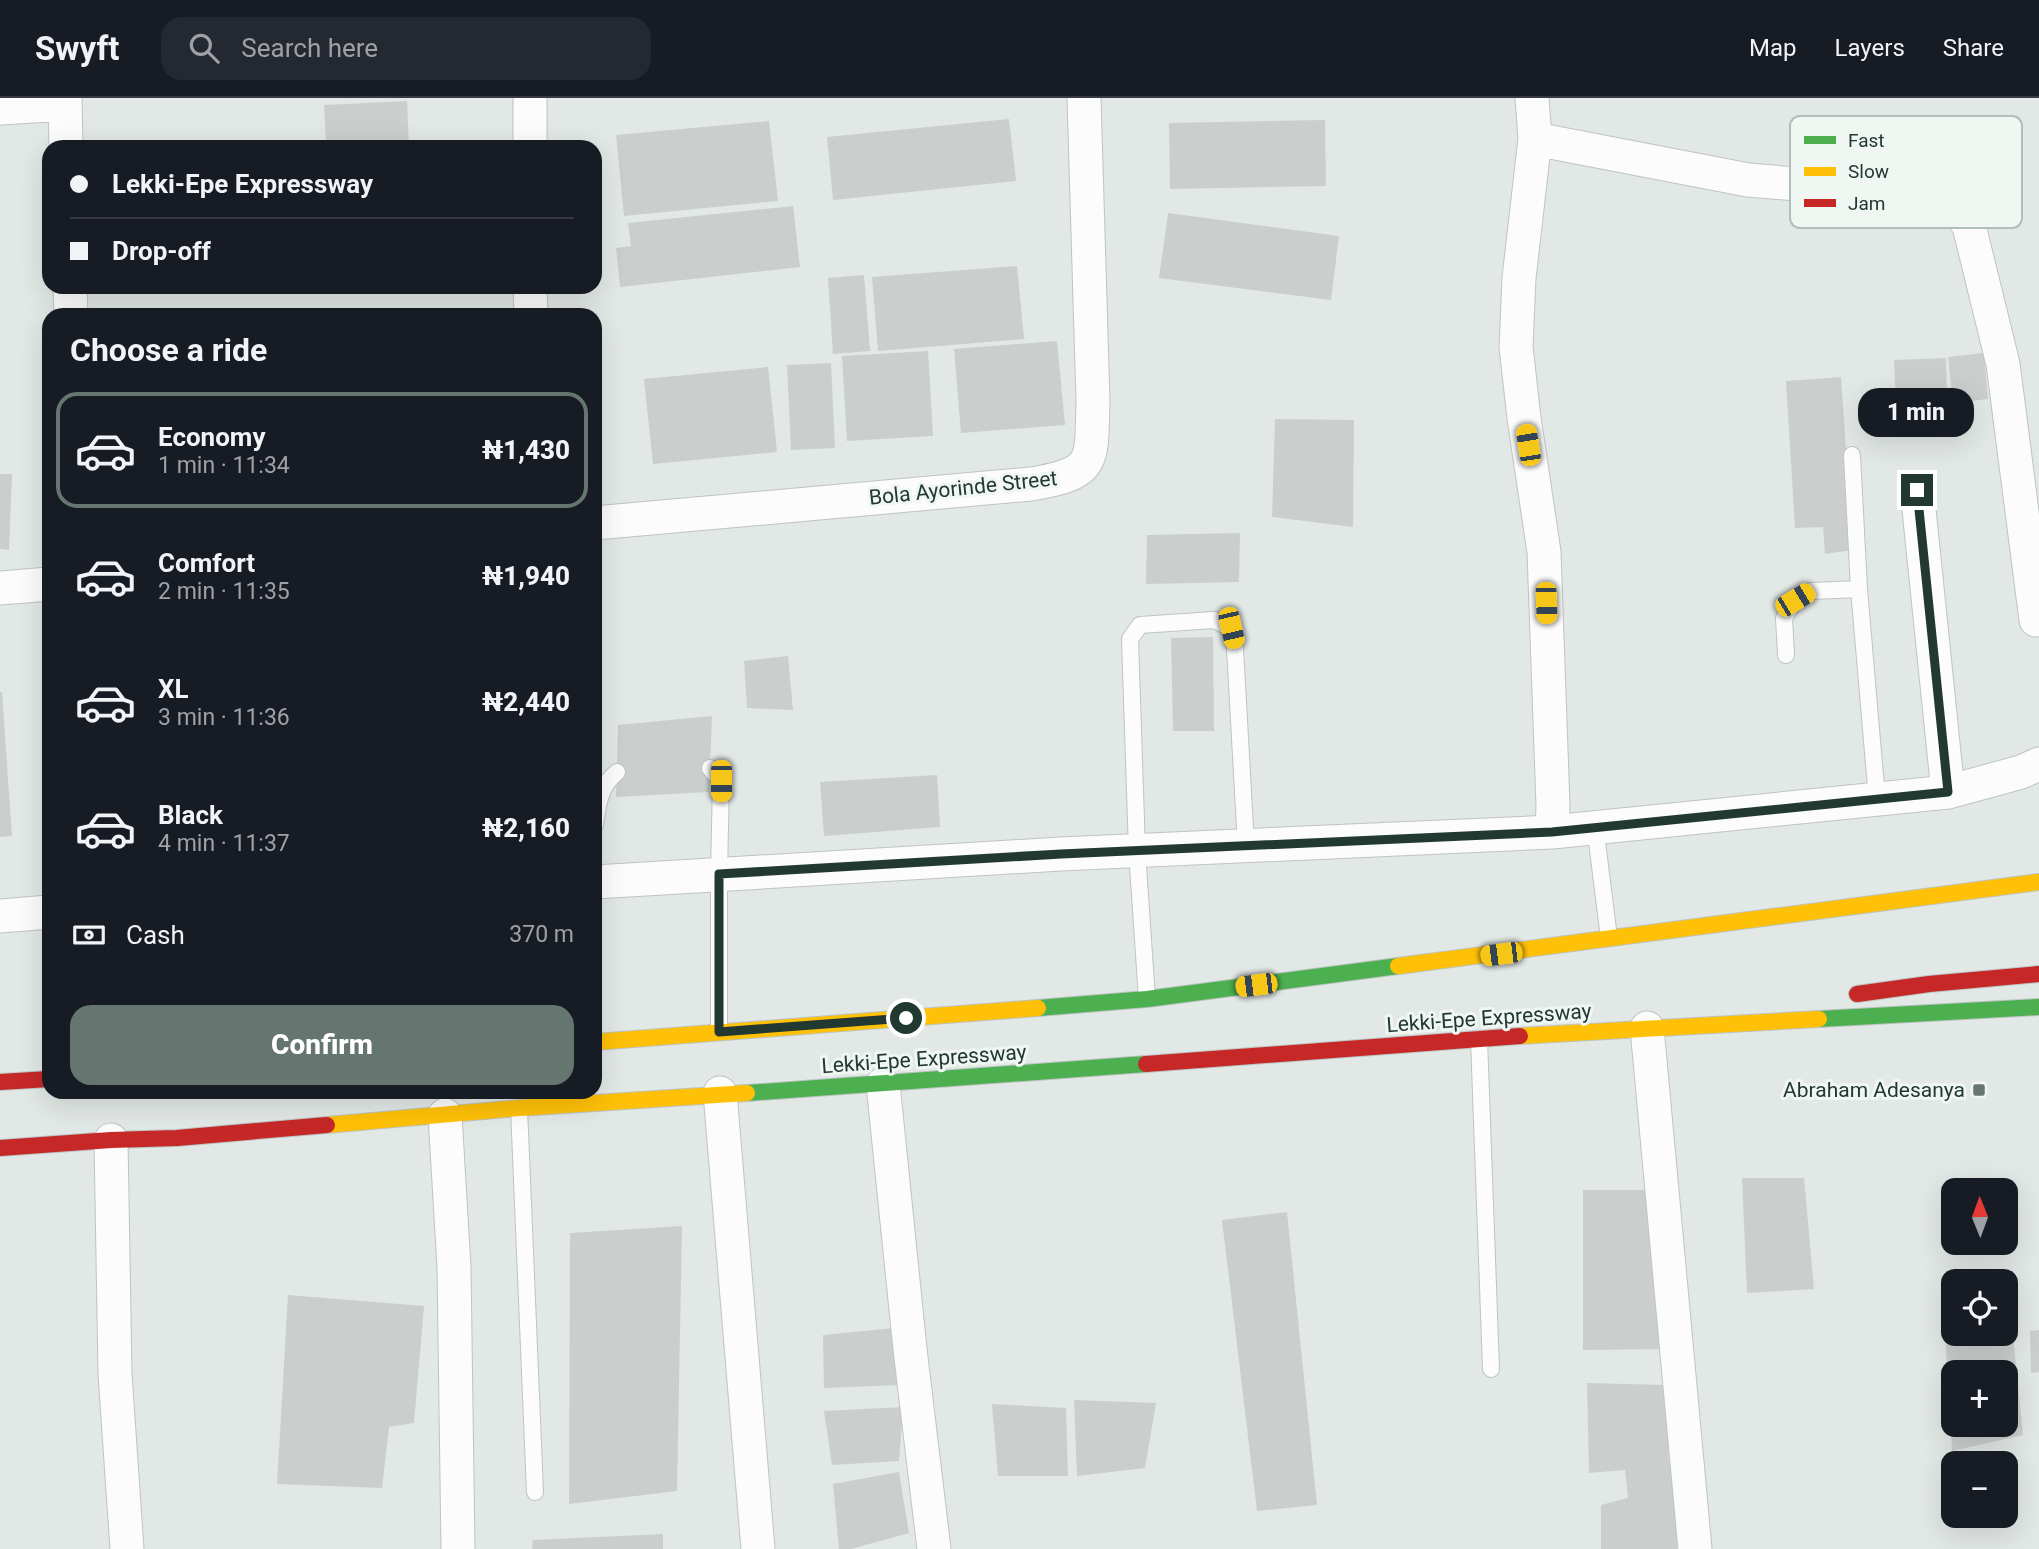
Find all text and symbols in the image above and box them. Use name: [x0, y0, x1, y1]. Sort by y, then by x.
search box: [161, 17, 651, 80]
text: Swyft: [35, 29, 119, 68]
icon: search: [185, 29, 223, 67]
text: Search here: [241, 33, 378, 63]
text: Map: [1749, 34, 1797, 62]
text: Layers: [1835, 34, 1905, 62]
text: Share: [1943, 34, 2004, 62]
legend: [1790, 116, 2022, 228]
text: Fast: [1848, 129, 1885, 152]
text: Slow: [1848, 160, 1889, 183]
text: Lekki-Epe Expressway: [112, 169, 373, 199]
text: Jam: [1848, 192, 1885, 215]
text: Drop-off: [112, 236, 211, 266]
text: Choose a ride: [70, 331, 267, 369]
callout: 1 min: [1859, 388, 1975, 438]
text: 1 min: [1887, 399, 1945, 426]
icon: car: [74, 419, 137, 482]
text: Economy: [158, 422, 265, 452]
car: [1515, 423, 1542, 467]
text: ₦1,430: [482, 435, 570, 465]
text: 1 min · 11:34: [158, 452, 290, 479]
street label: Bola Ayorinde Street: [868, 466, 1058, 510]
route end: [1901, 474, 1933, 506]
icon: car: [74, 545, 137, 608]
text: Comfort: [158, 548, 255, 578]
text: ₦1,940: [482, 561, 570, 591]
text: 2 min · 11:35: [158, 578, 290, 605]
car: [1772, 580, 1819, 620]
car: [1535, 582, 1558, 624]
car: [1217, 605, 1246, 651]
icon: car: [74, 671, 137, 734]
text: XL: [158, 674, 189, 704]
text: ₦2,440: [482, 687, 570, 717]
text: 3 min · 11:36: [158, 704, 290, 731]
car: [711, 760, 732, 802]
icon: car: [74, 797, 137, 860]
text: Black: [158, 800, 223, 830]
text: ₦2,160: [482, 813, 570, 843]
text: 4 min · 11:37: [158, 830, 290, 857]
icon: cash: [70, 916, 108, 954]
text: Cash: [126, 920, 185, 950]
text: 370 m: [509, 921, 574, 948]
car: [1479, 941, 1524, 967]
car: [1234, 972, 1279, 998]
street label: Lekki-Epe Expressway: [1386, 999, 1592, 1037]
route start: [890, 1002, 922, 1034]
button: Confirm: [70, 1005, 574, 1085]
street label: Lekki-Epe Expressway: [821, 1040, 1027, 1078]
place label: Abraham Adesanya: [1783, 1078, 1965, 1102]
marker: Abraham Adesanya: [1971, 1082, 1987, 1098]
north arrow: [1941, 1178, 2018, 1255]
map controls: [1941, 1178, 2018, 1528]
button: locate: [1941, 1269, 2018, 1346]
button: +: [1941, 1360, 2018, 1437]
button: −: [1941, 1451, 2018, 1528]

